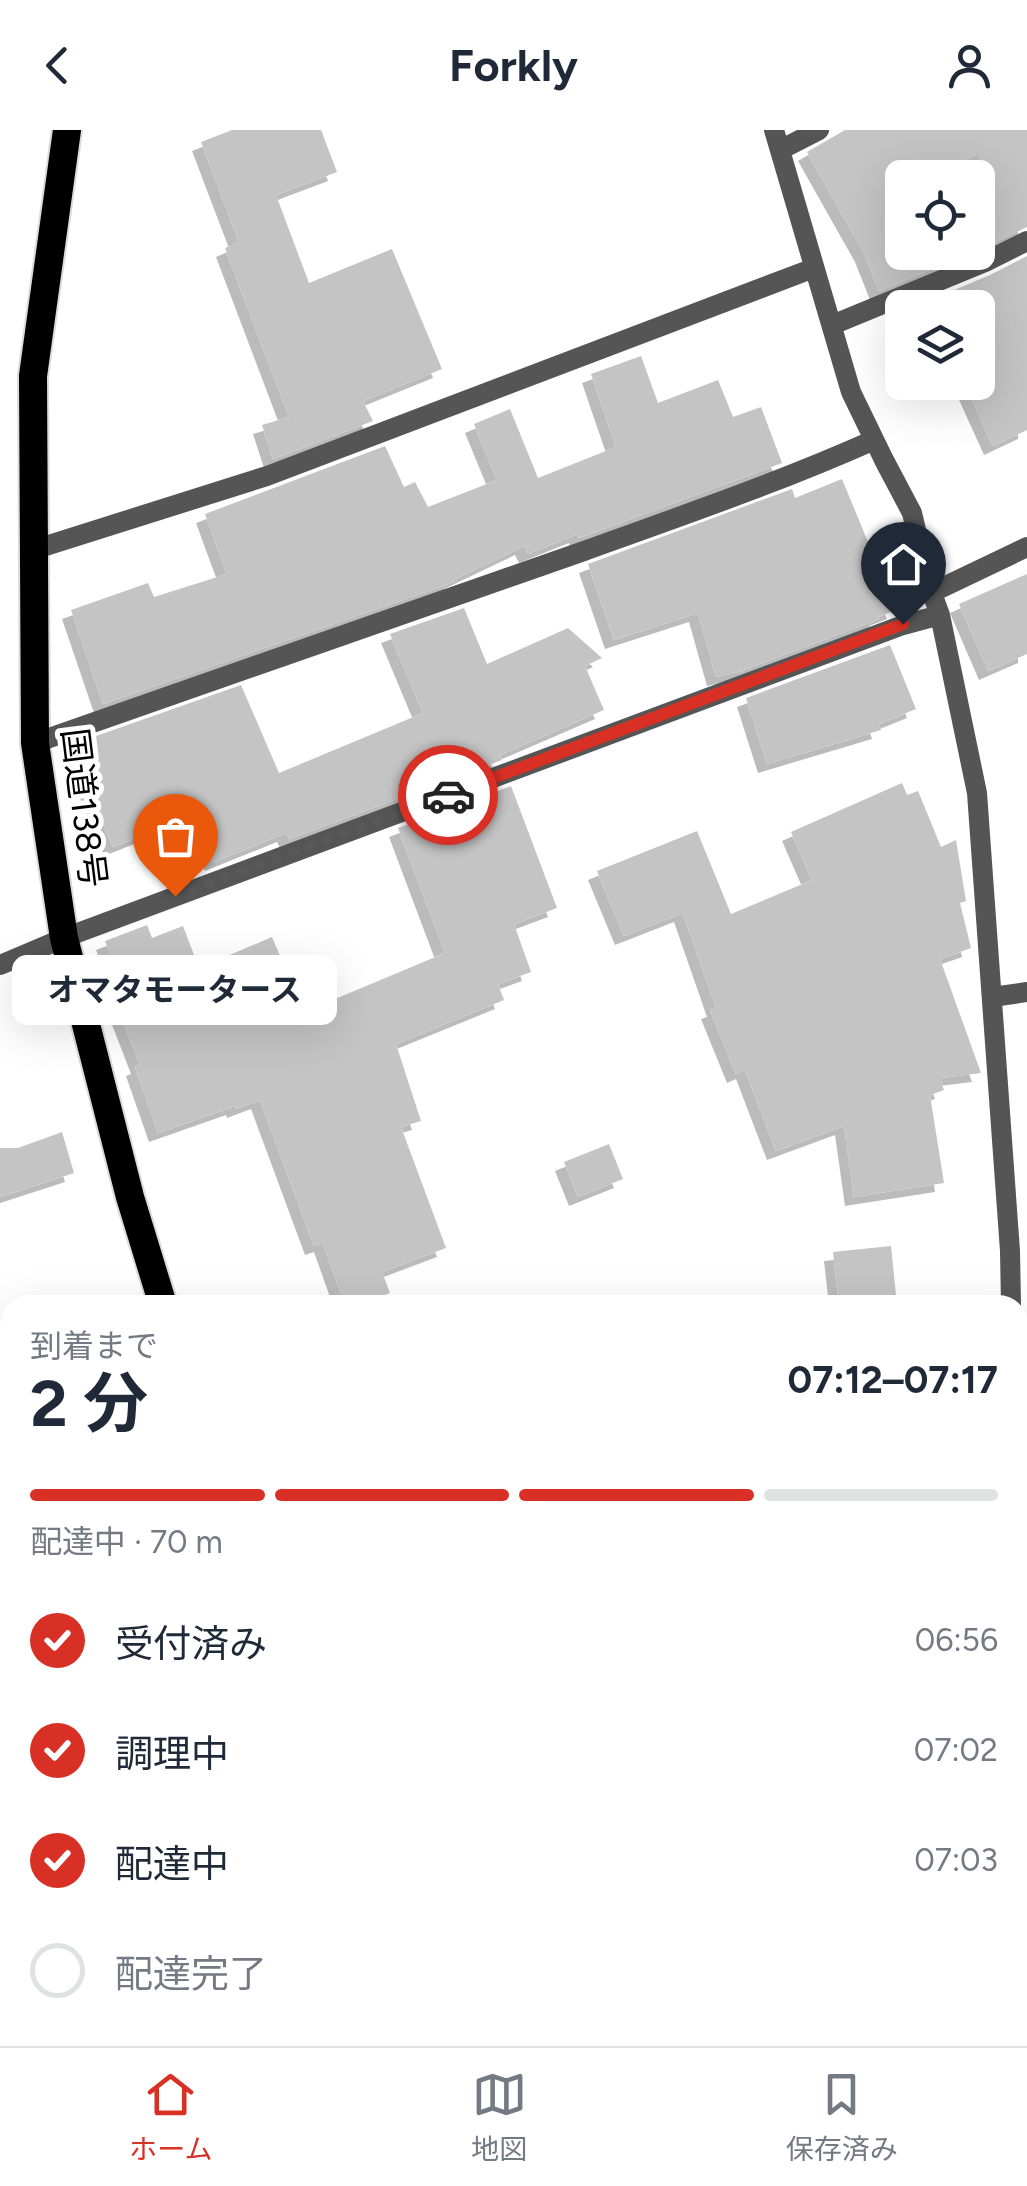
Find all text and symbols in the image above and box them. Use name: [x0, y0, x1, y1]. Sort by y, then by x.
icon: back: [30, 38, 85, 93]
text: Forkly: [449, 38, 578, 92]
icon: person: [942, 38, 997, 93]
map controls: [885, 160, 995, 400]
button: locate: [885, 160, 995, 270]
button: layers: [885, 290, 995, 400]
pin: [861, 522, 946, 625]
icon: home: [876, 537, 931, 592]
street label: 国道138号: [53, 726, 115, 890]
courier: [398, 745, 498, 845]
icon: car: [421, 768, 476, 823]
pin: [133, 794, 218, 897]
icon: bag: [148, 809, 203, 864]
callout: オマタモータース: [12, 956, 338, 1026]
text: オマタモータース: [47, 971, 302, 1009]
text: 到着まで: [30, 1327, 158, 1365]
text: 07:12–07:17: [788, 1357, 998, 1403]
text: 2 分: [30, 1364, 148, 1442]
text: 配達中 · 70 m: [30, 1523, 223, 1561]
icon: check: [30, 1613, 85, 1668]
text: 受付済み: [115, 1621, 267, 1667]
text: 06:56: [915, 1621, 998, 1659]
icon: check: [30, 1723, 85, 1778]
text: 調理中: [115, 1731, 229, 1777]
text: 07:02: [914, 1731, 998, 1769]
icon: check: [30, 1833, 85, 1888]
text: 配達中: [115, 1841, 229, 1887]
text: 07:03: [914, 1841, 998, 1879]
text: 配達完了: [115, 1951, 267, 1997]
tab: ホーム: [129, 2067, 212, 2167]
tab: 地図: [471, 2067, 527, 2167]
tab: 保存済み: [786, 2067, 898, 2167]

